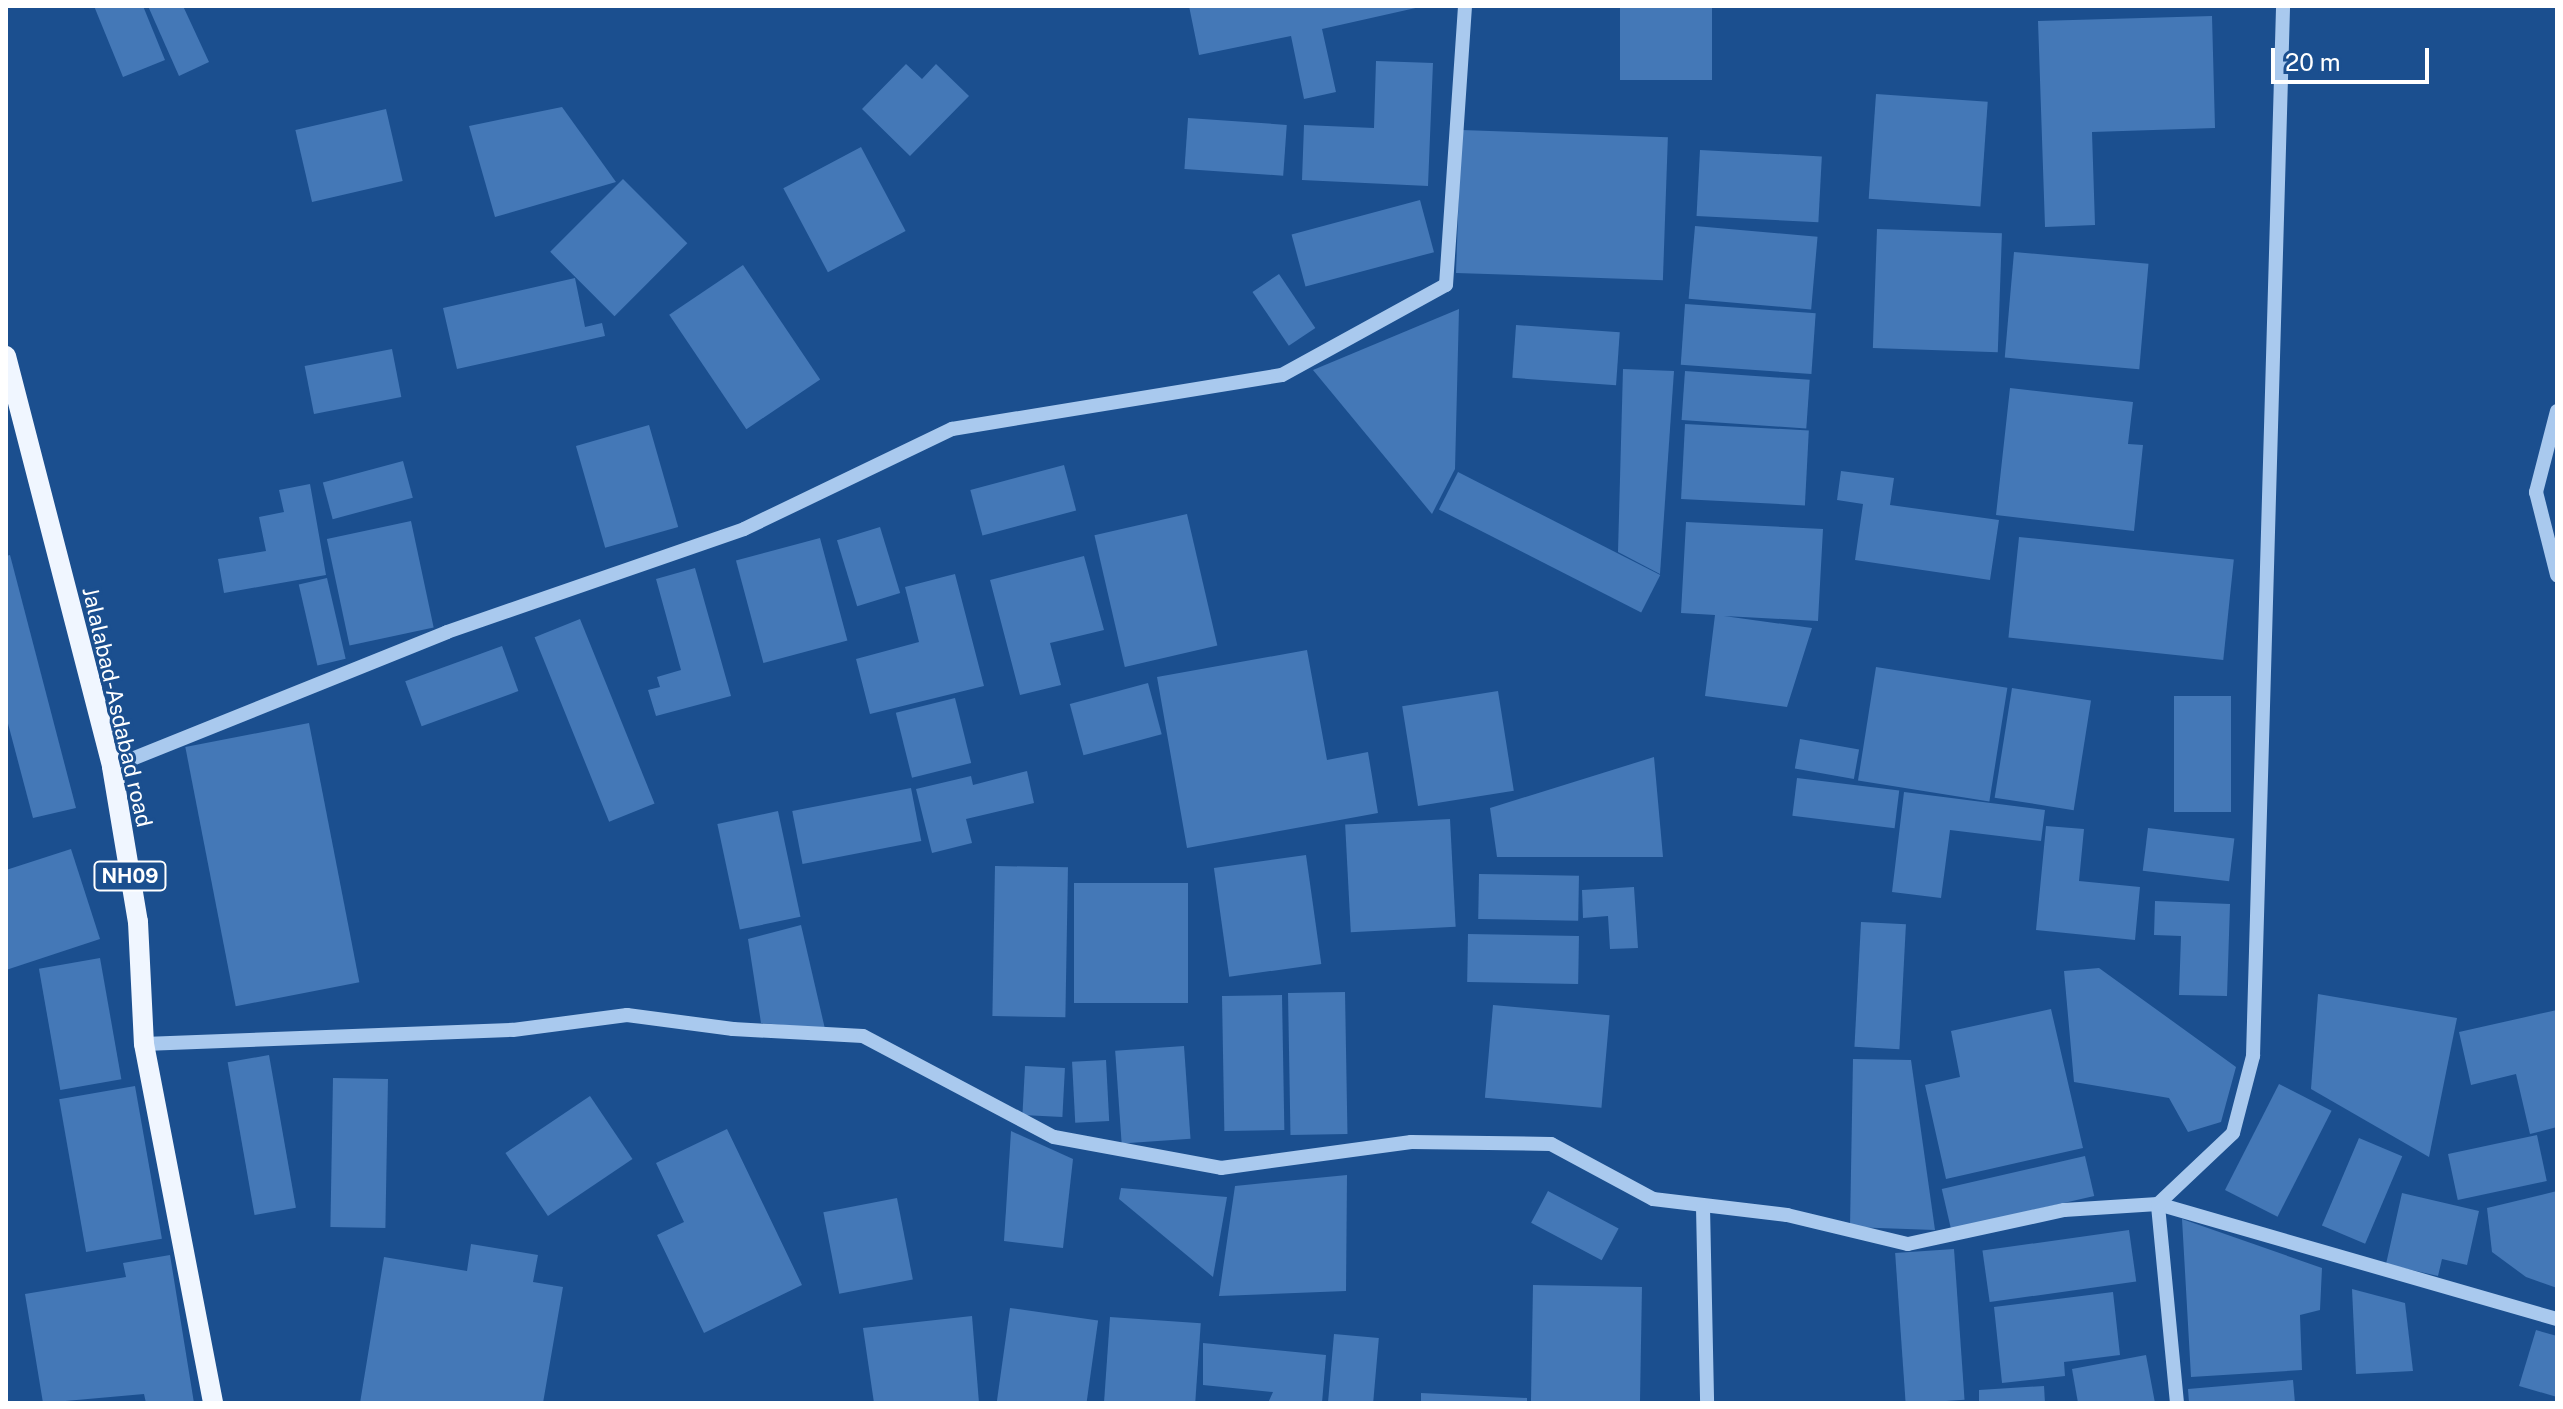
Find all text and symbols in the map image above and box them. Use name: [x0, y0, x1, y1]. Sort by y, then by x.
scale bar: [2275, 32, 2433, 82]
text: 20 m: [2285, 48, 2341, 76]
street label: Jalalabad-Asdabad road: [77, 584, 157, 830]
road number: NH09: [92, 860, 168, 892]

